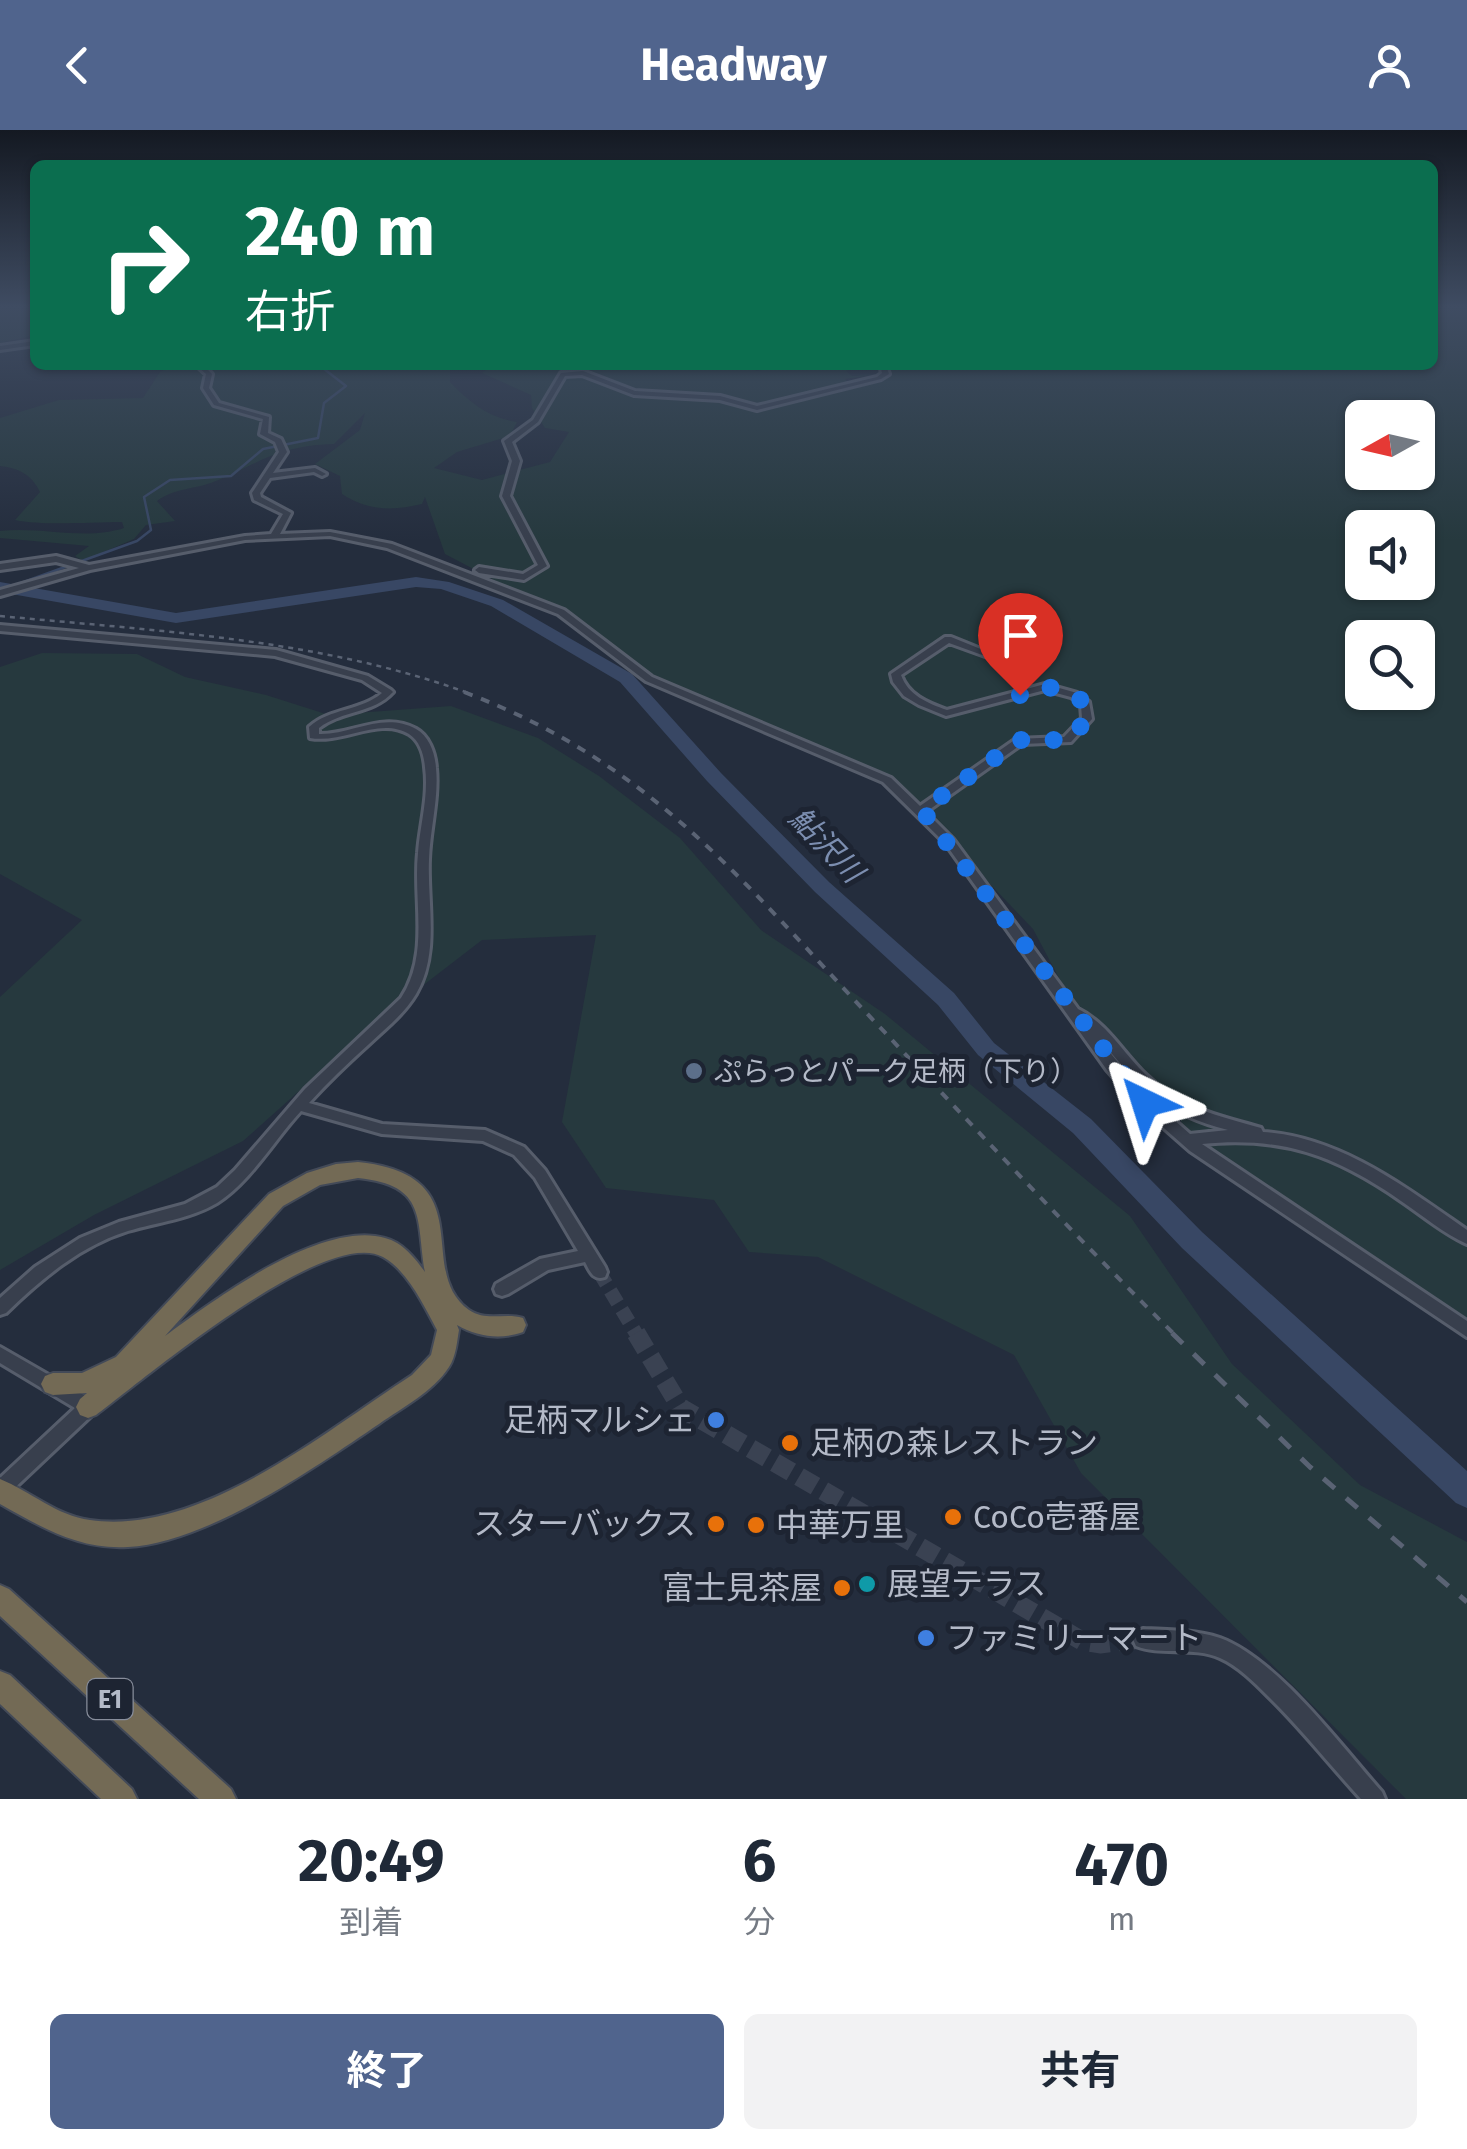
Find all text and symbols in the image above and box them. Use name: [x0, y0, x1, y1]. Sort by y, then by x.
icon: back: [50, 38, 105, 93]
text: Headway: [640, 38, 827, 92]
icon: person: [1362, 38, 1417, 93]
text: 240 m: [245, 190, 435, 274]
icon: right: [80, 200, 210, 330]
text: 右折: [245, 285, 335, 339]
north arrow: [1345, 400, 1435, 490]
map controls: [1345, 400, 1435, 710]
button: sound: [1345, 510, 1435, 600]
pin: [978, 593, 1063, 696]
icon: arrive: [993, 608, 1048, 663]
button: search: [1345, 620, 1435, 710]
water label: 鮎沢川: [782, 800, 872, 892]
position arrow: [1093, 1051, 1197, 1155]
place label: ぷらっとパーク足柄（下り）: [714, 1055, 1078, 1088]
marker: ぷらっとパーク足柄（下り）: [683, 1060, 705, 1082]
place label: 足柄マルシェ: [504, 1401, 696, 1439]
marker: 足柄マルシェ: [705, 1409, 727, 1431]
place label: 足柄の森レストラン: [810, 1424, 1098, 1462]
marker: 足柄の森レストラン: [779, 1432, 801, 1454]
place label: CoCo壱番屋: [973, 1498, 1141, 1536]
place label: スターバックス: [473, 1505, 696, 1543]
place label: 中華万里: [776, 1506, 904, 1544]
marker: CoCo壱番屋: [942, 1506, 964, 1528]
marker: スターバックス: [705, 1513, 727, 1535]
marker: 中華万里: [745, 1514, 767, 1536]
place label: 展望テラス: [887, 1565, 1046, 1603]
place label: 富士見茶屋: [662, 1569, 822, 1607]
marker: 展望テラス: [856, 1573, 878, 1595]
marker: 富士見茶屋: [831, 1577, 853, 1599]
place label: ファミリーマート: [946, 1619, 1202, 1657]
marker: ファミリーマート: [915, 1627, 937, 1649]
road number: E1: [88, 1679, 132, 1719]
text: 20:49: [298, 1825, 445, 1897]
text: 6: [742, 1825, 776, 1897]
text: 470: [1074, 1829, 1169, 1901]
text: m: [1108, 1900, 1135, 1938]
text: 到着: [339, 1903, 403, 1941]
text: 分: [743, 1903, 775, 1941]
button: 終了: [50, 2014, 724, 2129]
button: 共有: [744, 2014, 1417, 2129]

